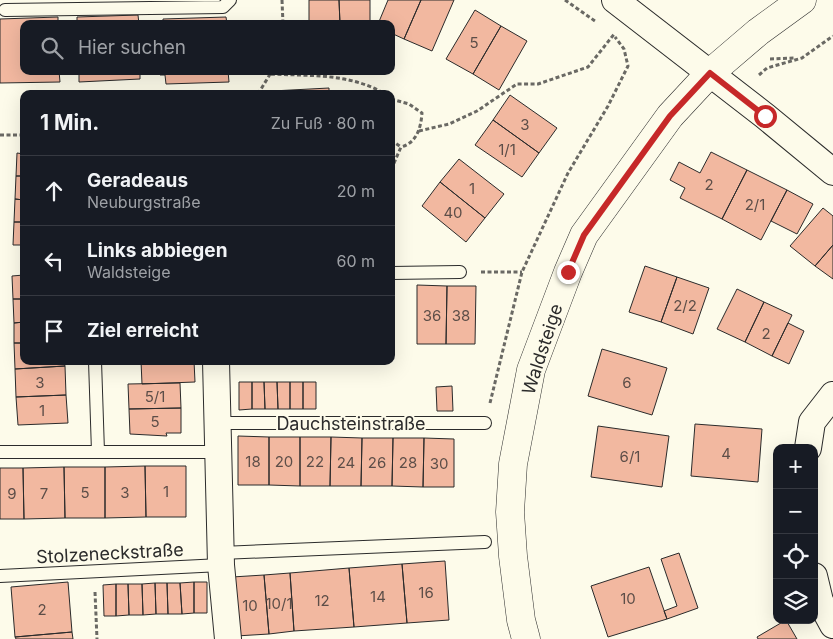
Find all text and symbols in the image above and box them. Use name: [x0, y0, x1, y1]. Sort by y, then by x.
search box: [20, 20, 395, 75]
house number: 5: [469, 33, 479, 52]
icon: search: [38, 34, 66, 62]
text: Hier suchen: [78, 36, 186, 59]
route start: [754, 105, 777, 128]
text: 1 Min.: [40, 110, 99, 135]
text: Zu Fuß · 80 m: [271, 113, 375, 133]
house number: 3: [520, 115, 530, 134]
house number: 1/1: [498, 140, 516, 159]
text: Geradeaus: [87, 169, 188, 192]
house number: 2: [704, 175, 714, 194]
icon: ahead: [40, 177, 68, 205]
house number: 1: [469, 179, 475, 198]
text: 20 m: [337, 181, 375, 201]
text: Neuburgstraße: [87, 192, 201, 212]
house number: 2/1: [745, 195, 765, 214]
house number: 40: [443, 203, 463, 222]
text: Links abbiegen: [87, 239, 228, 262]
icon: left: [40, 247, 68, 275]
text: 60 m: [336, 251, 375, 271]
route end: [557, 261, 580, 284]
text: Waldsteige: [87, 262, 170, 282]
house number: 2/2: [673, 296, 697, 315]
street label: Waldsteige: [518, 301, 566, 397]
house number: 36: [423, 306, 441, 325]
house number: 38: [452, 306, 470, 325]
icon: arrive: [40, 317, 68, 345]
text: Ziel erreicht: [87, 319, 199, 342]
house number: 2: [761, 324, 771, 343]
house number: 3: [35, 373, 45, 392]
house number: 6: [622, 373, 632, 392]
house number: 5/1: [145, 387, 165, 406]
house number: 1: [39, 401, 45, 420]
house number: 5: [150, 412, 160, 431]
street label: Dauchsteinstraße: [276, 413, 426, 434]
house number: 4: [721, 444, 731, 463]
map controls: [773, 444, 818, 624]
button: +: [773, 444, 818, 489]
house number: 6/1: [620, 447, 640, 466]
house number: 18: [245, 452, 261, 471]
house number: 20: [275, 452, 293, 471]
house number: 22: [306, 452, 324, 471]
house number: 24: [337, 453, 355, 472]
house number: 26: [368, 453, 386, 472]
house number: 28: [399, 453, 417, 472]
house number: 30: [430, 454, 448, 473]
house number: 1: [163, 482, 169, 501]
house number: 5: [80, 483, 90, 502]
house number: 3: [120, 483, 130, 502]
house number: 9: [7, 484, 17, 503]
house number: 7: [40, 484, 48, 503]
button: −: [773, 489, 818, 534]
button: locate: [773, 534, 818, 579]
street label: Stolzeneckstraße: [36, 539, 184, 567]
button: layers: [773, 579, 818, 624]
house number: 16: [418, 583, 434, 602]
house number: 14: [370, 587, 386, 606]
house number: 10: [620, 589, 636, 608]
house number: 12: [314, 591, 330, 610]
house number: 10/1: [265, 594, 293, 613]
house number: 10: [242, 596, 258, 615]
house number: 2: [37, 600, 47, 619]

